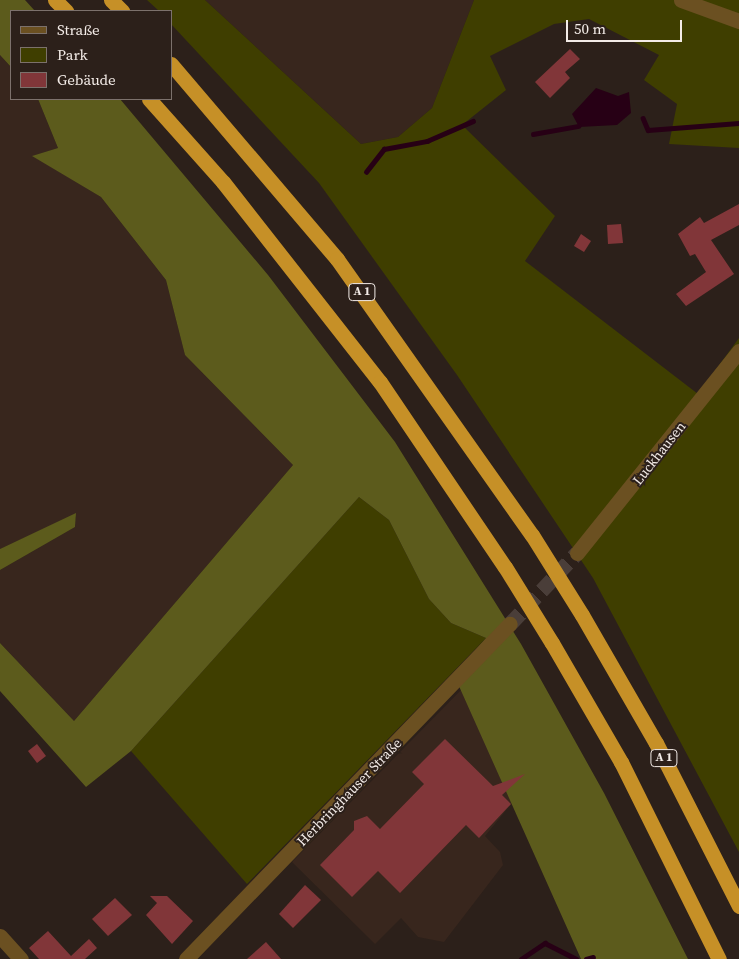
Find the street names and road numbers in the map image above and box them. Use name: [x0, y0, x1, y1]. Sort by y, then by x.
road number: A 1: [348, 282, 376, 302]
street label: Luckhausen: [629, 418, 689, 488]
street label: Herbringhauser Straße: [293, 735, 405, 849]
road number: A 1: [650, 748, 678, 768]

